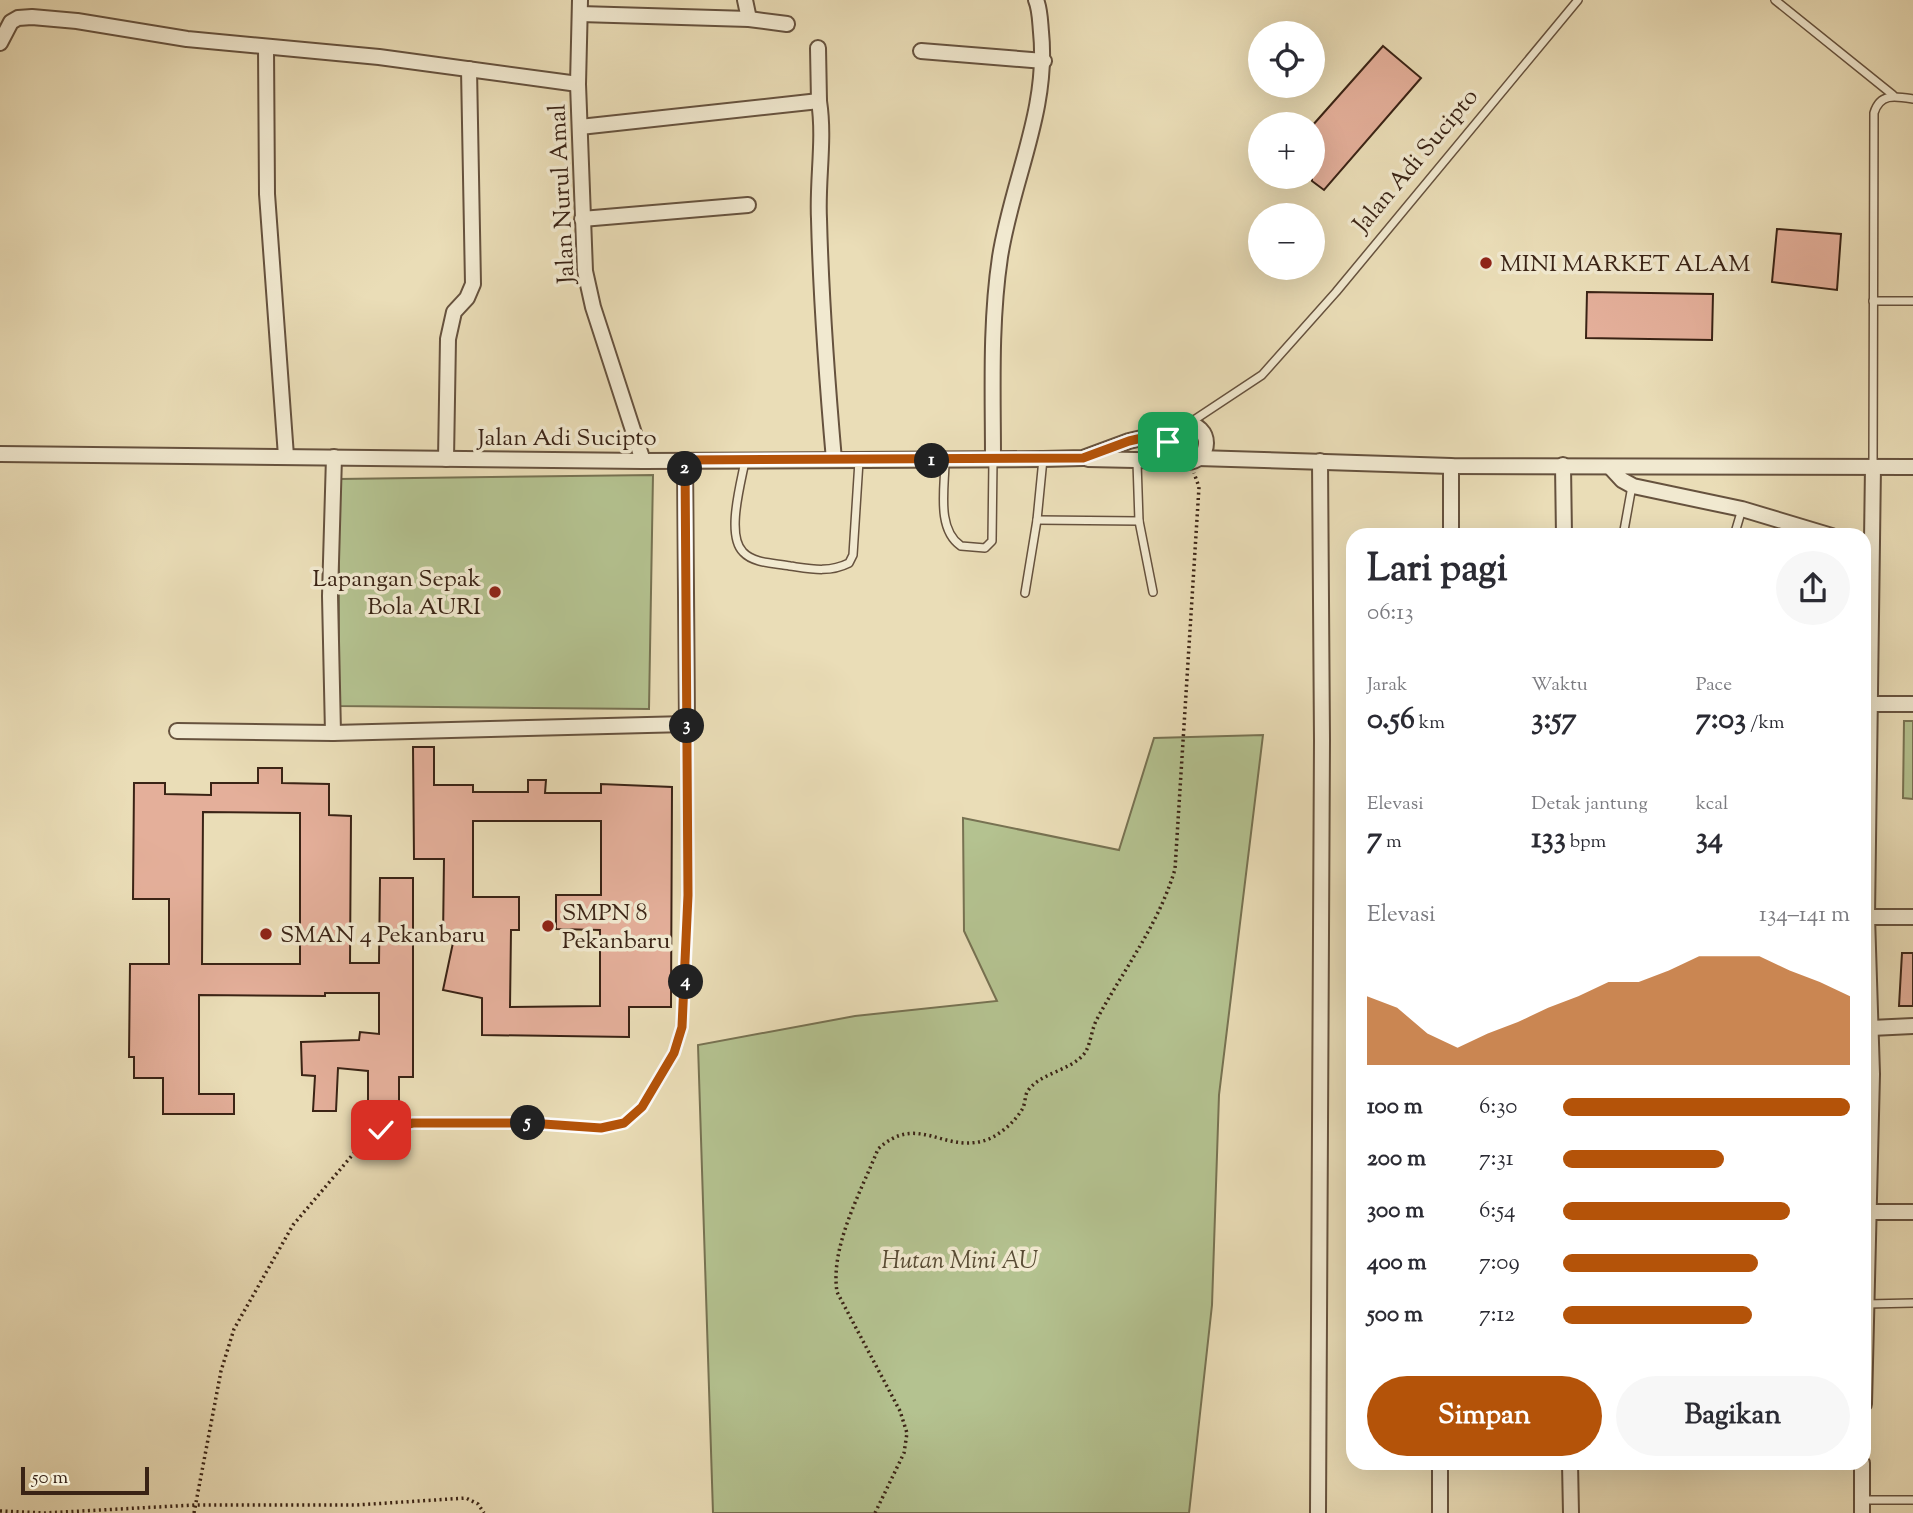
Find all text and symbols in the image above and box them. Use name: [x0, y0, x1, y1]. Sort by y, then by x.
map controls: [1248, 21, 1325, 280]
button: locate: [1248, 21, 1325, 98]
street label: Jalan Adi Sucipto: [1345, 82, 1487, 242]
street label: Jalan Nurul Amal: [541, 103, 585, 286]
button: +: [1248, 112, 1325, 189]
button: −: [1248, 203, 1325, 280]
place label: MINI MARKET ALAM: [1500, 248, 1750, 282]
marker: MINI MARKET ALAM: [1478, 255, 1494, 271]
pin: [1138, 412, 1198, 472]
street label: Jalan Adi Sucipto: [475, 422, 657, 456]
icon: arrive: [1149, 423, 1187, 461]
pin: 1: [914, 444, 950, 478]
text: 1: [928, 447, 935, 474]
pin: 2: [668, 452, 702, 486]
text: 2: [680, 455, 689, 482]
text: Lari pagi: [1367, 544, 1507, 598]
button: share: [1776, 551, 1850, 625]
place label: Lapangan Sepak Bola AURI: [313, 563, 481, 625]
marker: Lapangan Sepak Bola AURI: [487, 584, 503, 600]
text: 06:13: [1367, 597, 1413, 630]
text: Jarak: [1367, 672, 1407, 699]
text: Waktu: [1531, 672, 1588, 699]
text: Pace: [1696, 672, 1732, 699]
text: 0.56: [1367, 699, 1415, 742]
text: 3:57: [1531, 699, 1577, 742]
text: 7:03: [1696, 699, 1746, 742]
pin: 3: [670, 708, 704, 744]
text: km: [1415, 710, 1445, 737]
text: /km: [1746, 710, 1785, 737]
text: 3: [683, 712, 690, 739]
text: Elevasi: [1367, 791, 1424, 818]
text: Detak jantung: [1531, 791, 1648, 818]
text: kcal: [1696, 791, 1728, 818]
text: 7: [1367, 818, 1382, 861]
text: 133: [1531, 818, 1566, 861]
text: 34: [1696, 818, 1723, 861]
text: m: [1382, 829, 1402, 856]
text: bpm: [1566, 829, 1606, 856]
place label: SMPN 8 Pekanbaru: [562, 897, 671, 959]
text: Elevasi: [1367, 899, 1436, 932]
text: 134–141 m: [1759, 899, 1850, 932]
marker: SMPN 8 Pekanbaru: [540, 918, 556, 934]
place label: SMAN 4 Pekanbaru: [280, 919, 485, 953]
marker: SMAN 4 Pekanbaru: [258, 926, 274, 942]
pin: 4: [668, 964, 704, 1000]
text: 4: [681, 968, 690, 995]
text: 100 m: [1367, 1091, 1423, 1124]
text: 6:30: [1479, 1091, 1517, 1124]
pin: [351, 1100, 411, 1160]
pin: 5: [510, 1106, 546, 1140]
text: 5: [524, 1109, 531, 1136]
icon: check: [362, 1111, 400, 1149]
text: 200 m: [1367, 1143, 1426, 1176]
text: 7:31: [1479, 1143, 1514, 1176]
text: 300 m: [1367, 1195, 1424, 1228]
text: 6:54: [1479, 1195, 1516, 1228]
park label: Hutan Mini AU: [881, 1245, 1039, 1279]
text: 400 m: [1367, 1247, 1427, 1280]
text: 7:09: [1479, 1247, 1520, 1280]
text: 500 m: [1367, 1299, 1423, 1332]
text: 7:12: [1479, 1299, 1515, 1332]
button: Simpan: [1367, 1376, 1602, 1456]
button: Bagikan: [1616, 1376, 1850, 1456]
scale bar: [21, 1464, 149, 1496]
text: 50 m: [32, 1465, 68, 1492]

